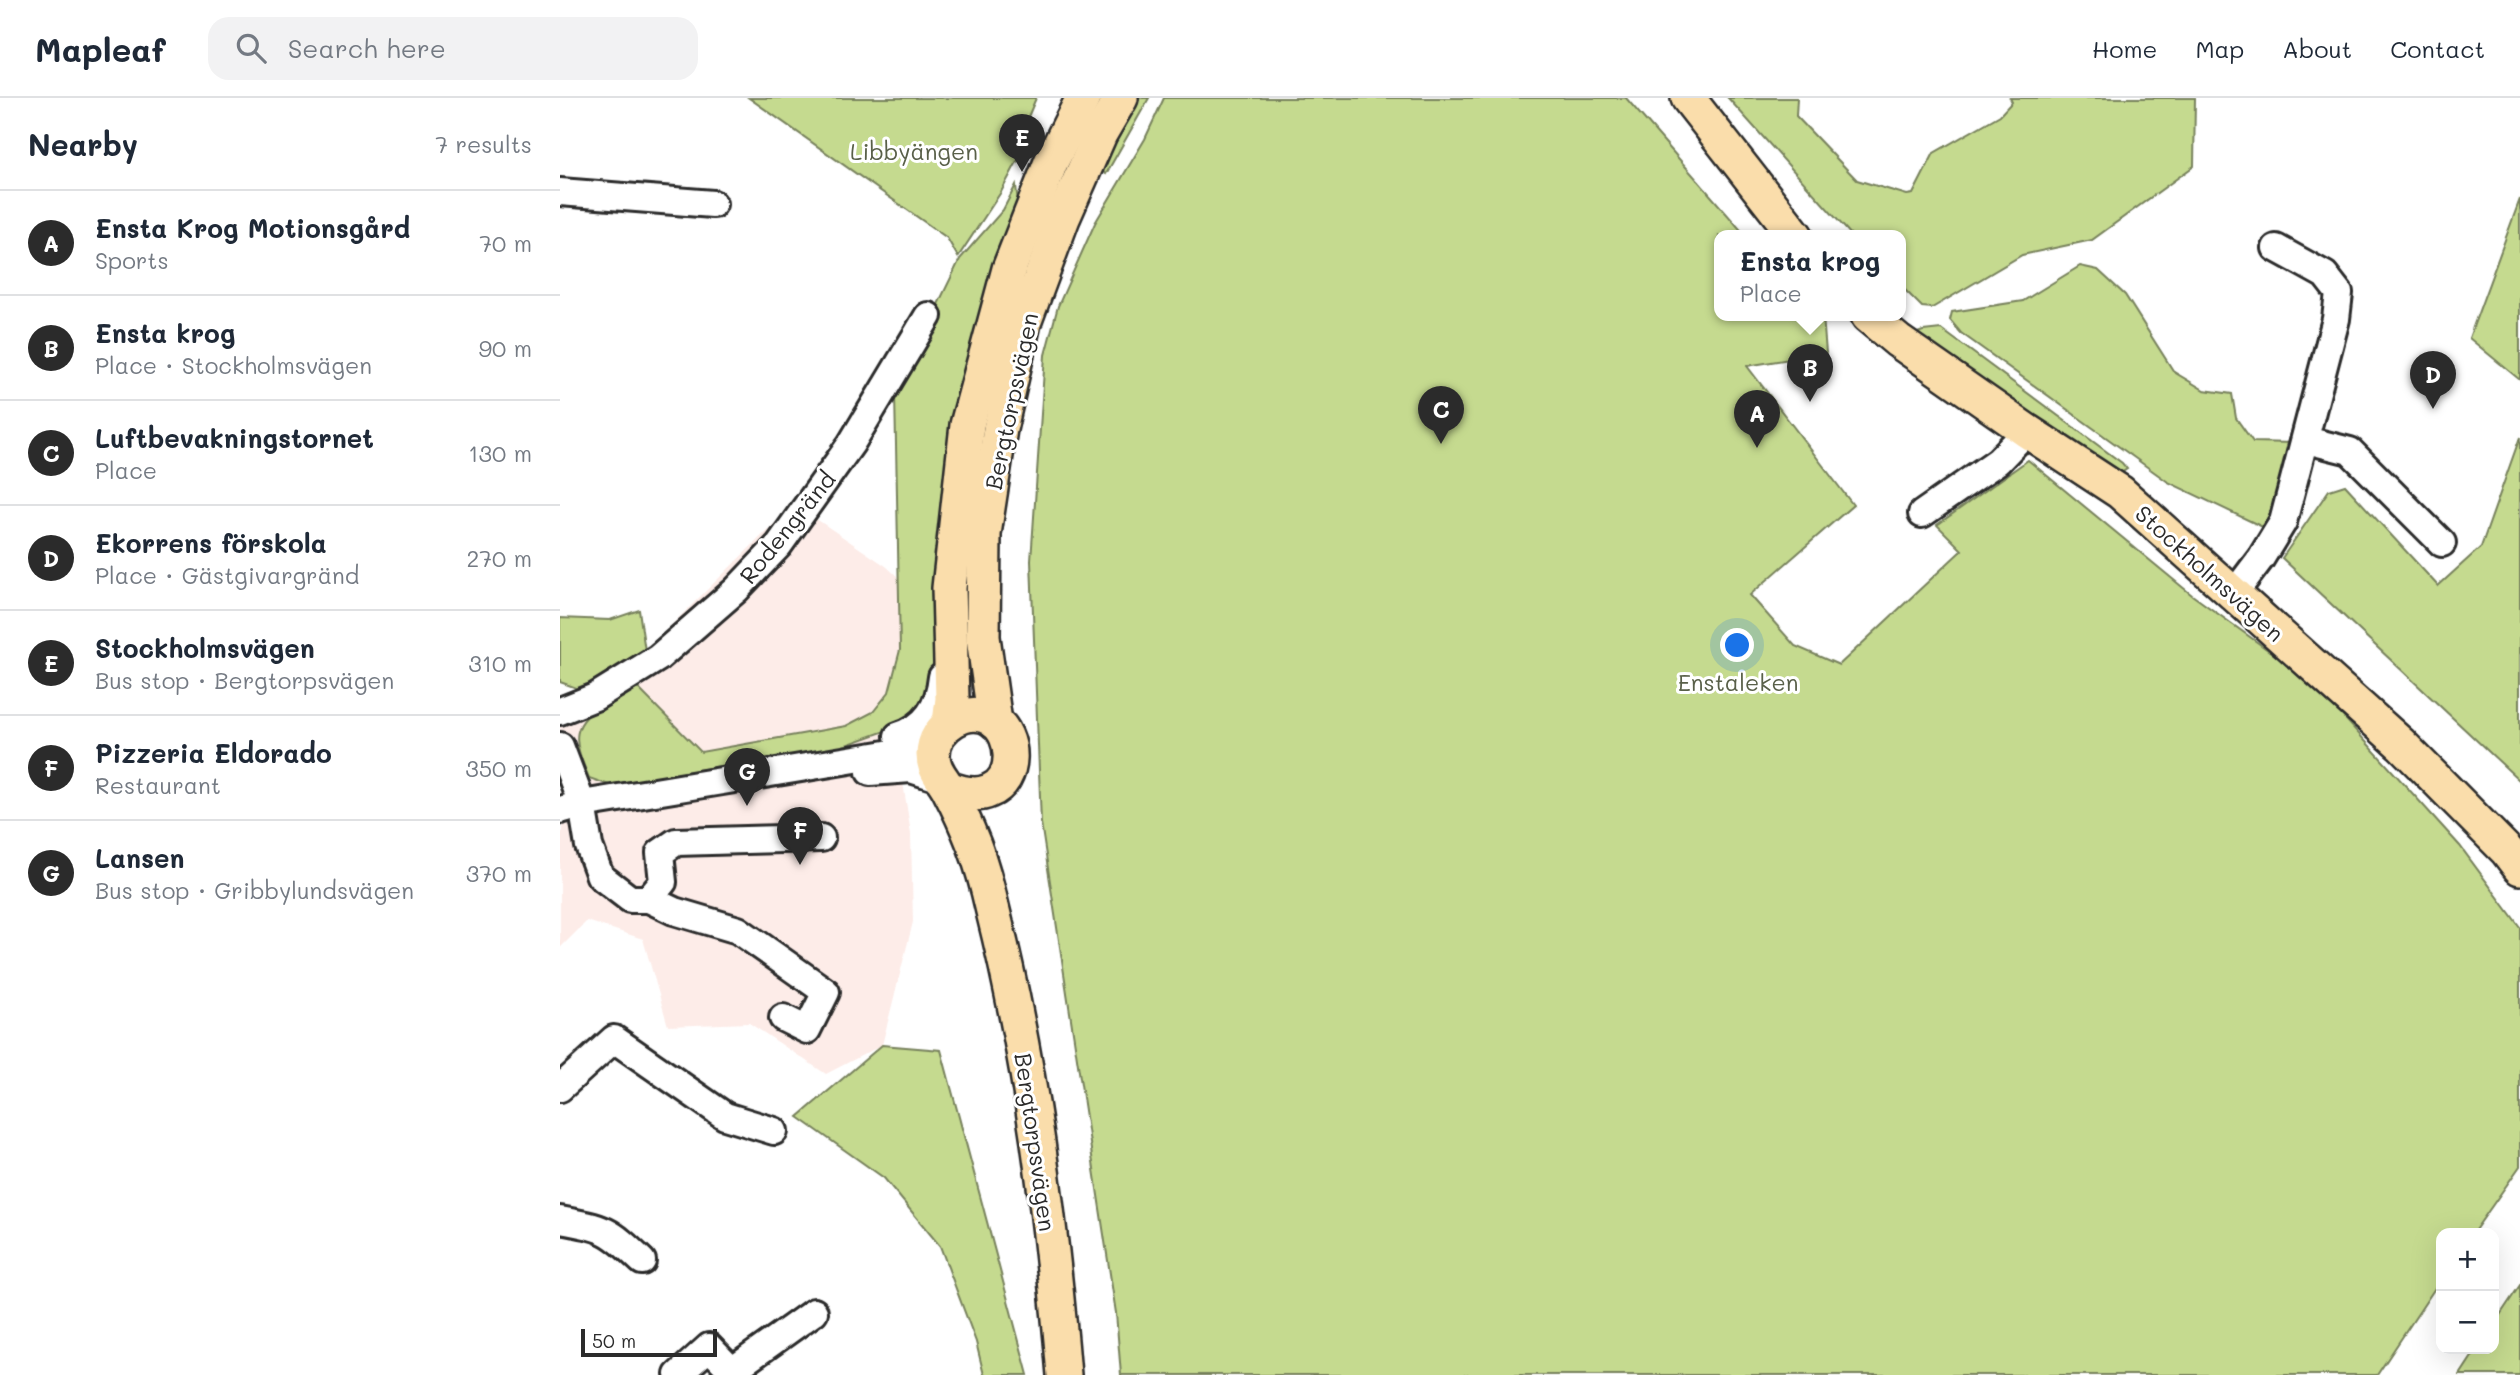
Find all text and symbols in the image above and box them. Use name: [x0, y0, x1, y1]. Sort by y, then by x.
search box: [208, 17, 698, 80]
text: Mapleaf: [35, 27, 166, 70]
icon: search: [232, 29, 270, 67]
text: Search here: [288, 31, 446, 65]
text: Home: [2092, 33, 2157, 64]
text: Map: [2195, 33, 2244, 64]
text: About: [2282, 33, 2352, 64]
text: Contact: [2390, 33, 2485, 64]
pin: E: [999, 114, 1045, 172]
text: Nearby: [28, 124, 138, 164]
text: 7 results: [435, 129, 532, 159]
park label: Libbyängen: [850, 136, 978, 166]
text: Ensta Krog Motionsgård: [95, 211, 410, 245]
text: A: [43, 228, 59, 258]
text: 70 m: [479, 228, 532, 258]
popup: [1714, 230, 1906, 321]
text: Ensta krog: [1740, 244, 1880, 278]
text: Sports: [95, 245, 169, 275]
text: Place: [1740, 278, 1802, 308]
street label: Bergtorpsvägen: [978, 310, 1044, 492]
text: Ensta krog: [95, 316, 235, 350]
text: B: [43, 333, 59, 363]
text: 90 m: [479, 333, 532, 363]
pin: B: [1787, 344, 1833, 402]
text: Place · Stockholmsvägen: [95, 350, 372, 380]
pin: D: [2410, 351, 2456, 409]
pin: C: [1418, 386, 1464, 444]
pin: A: [1734, 390, 1780, 448]
text: Luftbevakningstornet: [95, 421, 374, 455]
text: C: [42, 438, 60, 468]
text: 130 m: [468, 438, 532, 468]
text: Place: [95, 455, 157, 485]
street label: Rodengränd: [732, 465, 842, 589]
street label: Stockholmsvägen: [2129, 498, 2291, 648]
text: Ekorrens förskola: [95, 526, 327, 560]
text: D: [43, 543, 59, 573]
text: 270 m: [467, 543, 532, 573]
text: Place · Gästgivargränd: [95, 560, 359, 590]
your location: [1720, 628, 1754, 662]
text: Stockholmsvägen: [95, 631, 315, 665]
text: E: [44, 648, 58, 678]
text: 310 m: [468, 648, 532, 678]
text: Bus stop · Bergtorpsvägen: [95, 665, 394, 695]
park label: Enstaleken: [1678, 667, 1798, 697]
text: Pizzeria Eldorado: [95, 736, 332, 770]
pin: G: [724, 748, 770, 806]
text: F: [44, 753, 58, 783]
text: 350 m: [465, 753, 532, 783]
text: Restaurant: [95, 770, 221, 800]
pin: F: [777, 807, 823, 865]
text: Lansen: [95, 841, 185, 875]
text: G: [42, 858, 60, 888]
text: 370 m: [466, 858, 532, 888]
text: Bus stop · Gribbylundsvägen: [95, 875, 414, 905]
street label: Bergtorpsvägen: [1009, 1051, 1063, 1233]
map controls: [2436, 1228, 2499, 1354]
button: +: [2436, 1228, 2499, 1291]
button: −: [2436, 1291, 2499, 1354]
scale bar: [581, 1326, 718, 1358]
text: 50 m: [592, 1328, 636, 1353]

